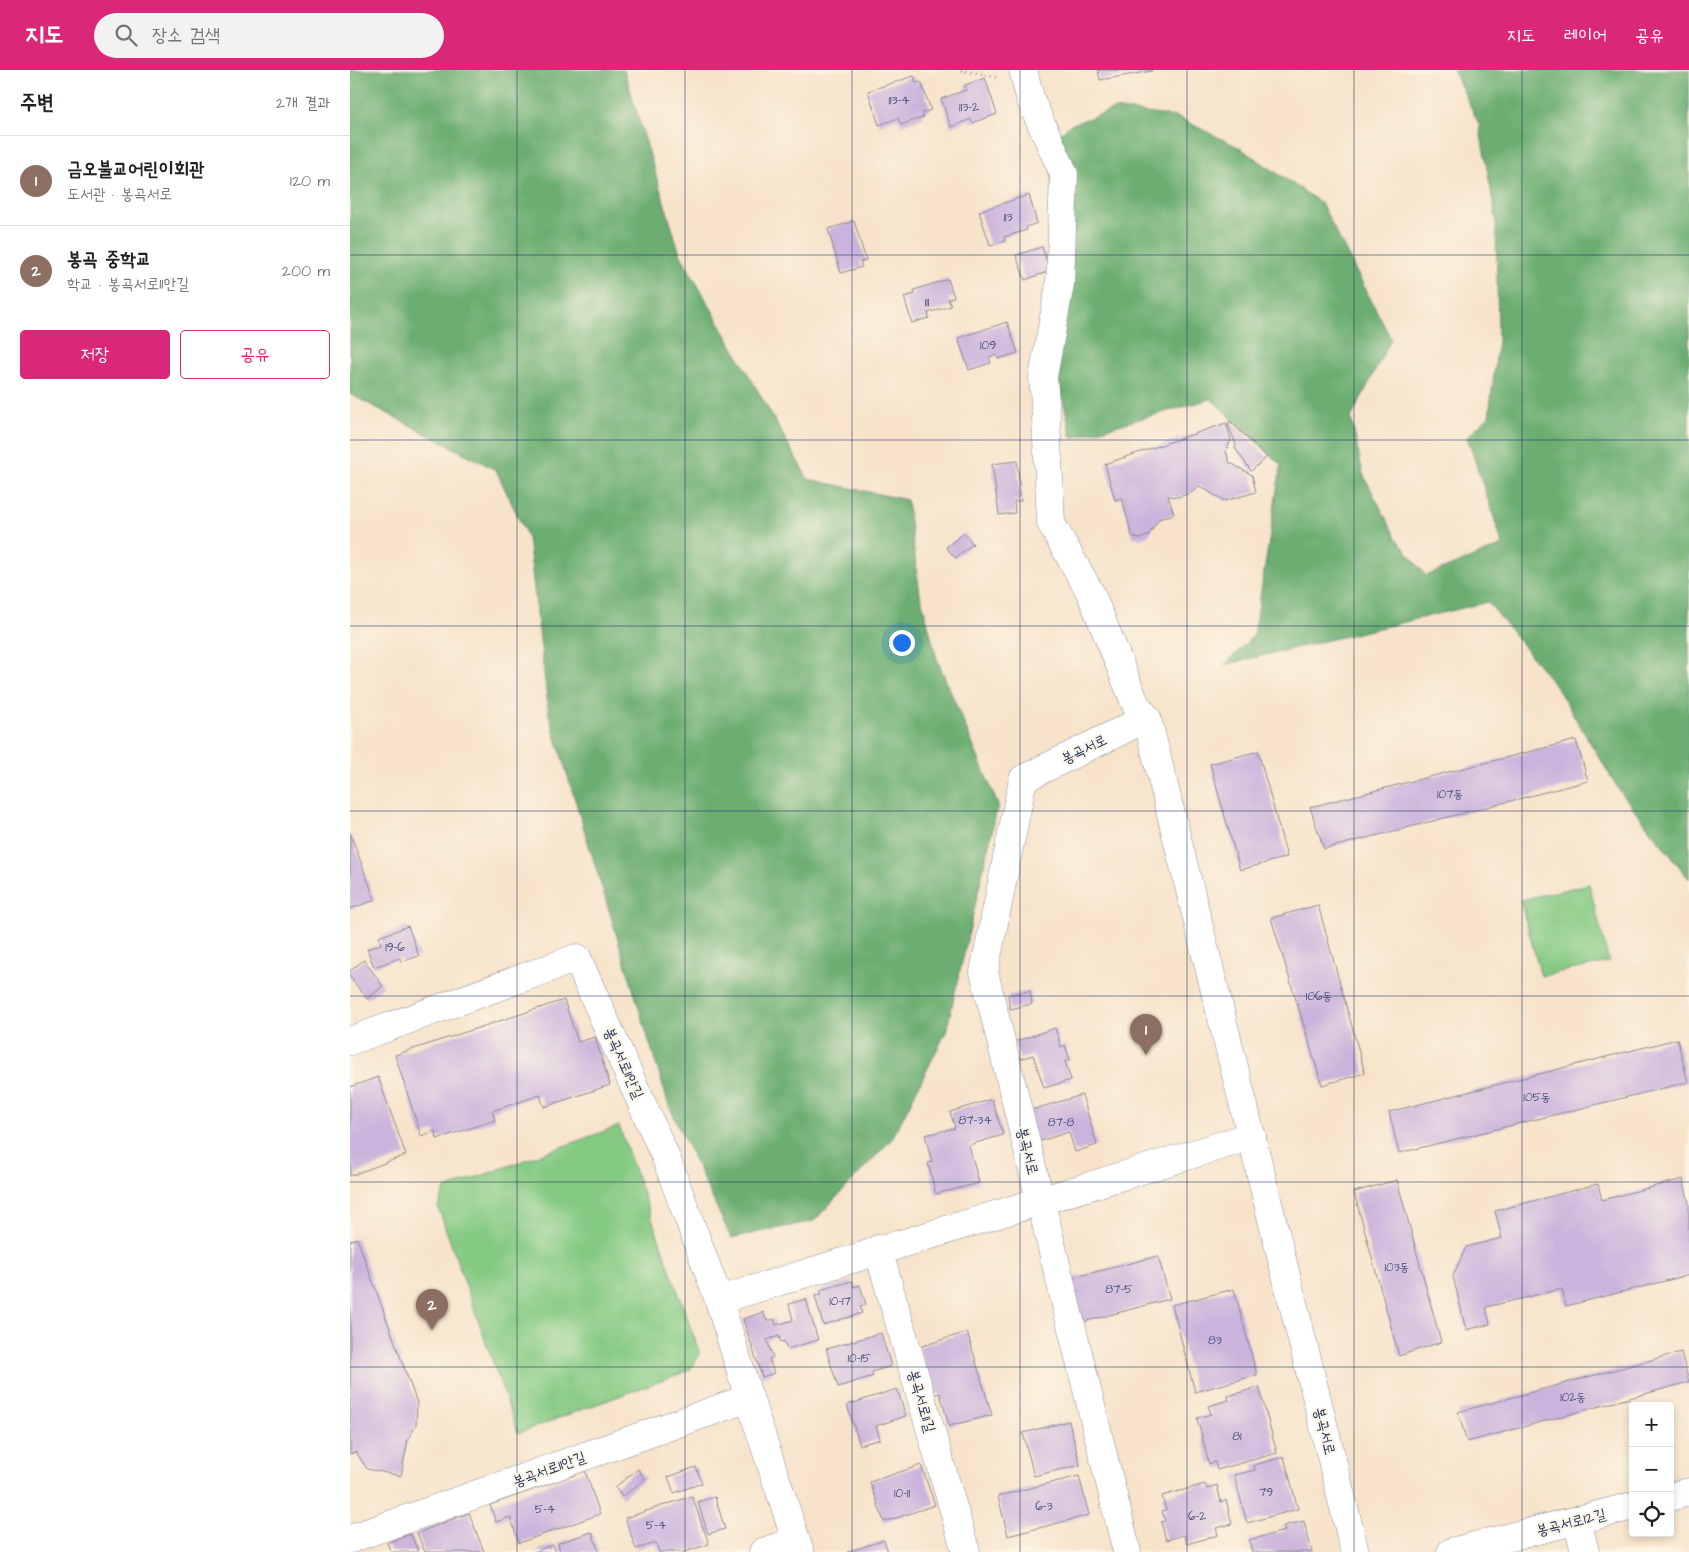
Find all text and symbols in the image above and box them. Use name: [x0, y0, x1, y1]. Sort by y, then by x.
search box: [94, 13, 444, 58]
text: 지도: [25, 18, 64, 52]
icon: search: [112, 21, 140, 49]
text: 장소 검색: [152, 22, 220, 49]
text: 지도: [1507, 23, 1536, 48]
text: 레이어: [1564, 23, 1607, 48]
text: 공유: [1635, 23, 1664, 48]
text: 주변: [20, 88, 54, 117]
text: 2개 결과: [276, 92, 330, 114]
house number: 113-4: [888, 92, 910, 109]
house number: 113-2: [959, 99, 979, 116]
text: 금오불교어린이회관: [67, 156, 205, 183]
text: 1: [35, 170, 37, 192]
text: 120 m: [290, 170, 330, 192]
text: 도서관 · 봉곡서로: [67, 183, 172, 205]
house number: 113: [1003, 209, 1013, 226]
text: 봉곡 중학교: [67, 246, 151, 273]
text: 2: [31, 260, 41, 282]
text: 200 m: [282, 260, 330, 282]
text: 학교 · 봉곡서로11안길: [67, 273, 189, 295]
house number: 111: [925, 294, 930, 311]
button: 저장: [20, 330, 170, 379]
button: 공유: [180, 330, 330, 379]
house number: 109: [980, 337, 996, 354]
your location: [889, 630, 915, 656]
street label: 봉곡서로: [1058, 729, 1111, 769]
house number: 107동: [1437, 786, 1463, 803]
house number: 19-6: [385, 939, 405, 956]
house number: 106동: [1306, 988, 1332, 1005]
pin: 1: [1130, 1014, 1162, 1055]
street label: 봉곡서로11안길: [598, 1024, 649, 1102]
house number: 105동: [1523, 1089, 1551, 1106]
house number: 87-34: [958, 1112, 992, 1129]
house number: 87-8: [1048, 1114, 1075, 1131]
street label: 봉곡서로: [1011, 1125, 1044, 1177]
house number: 103동: [1385, 1259, 1409, 1276]
house number: 87-5: [1105, 1281, 1133, 1298]
pin: 2: [416, 1289, 448, 1330]
house number: 10-17: [829, 1293, 851, 1310]
house number: 83: [1208, 1332, 1222, 1349]
house number: 10-15: [848, 1350, 871, 1367]
street label: 봉곡서로11길: [903, 1367, 940, 1435]
house number: 102동: [1560, 1389, 1586, 1406]
map controls: [1629, 1402, 1674, 1537]
button: +: [1629, 1402, 1674, 1447]
street label: 봉곡서로: [1308, 1405, 1341, 1457]
house number: 81: [1232, 1428, 1242, 1445]
street label: 봉곡서로11안길: [510, 1447, 589, 1492]
button: −: [1629, 1447, 1674, 1492]
house number: 79: [1259, 1484, 1273, 1501]
house number: 10-11: [894, 1485, 910, 1502]
button: locate: [1629, 1492, 1674, 1537]
house number: 6-3: [1035, 1498, 1053, 1515]
house number: 5-4: [535, 1501, 555, 1518]
street label: 봉곡서로12길: [1534, 1504, 1608, 1541]
house number: 6-2: [1188, 1508, 1206, 1525]
house number: 5-4: [646, 1517, 666, 1534]

